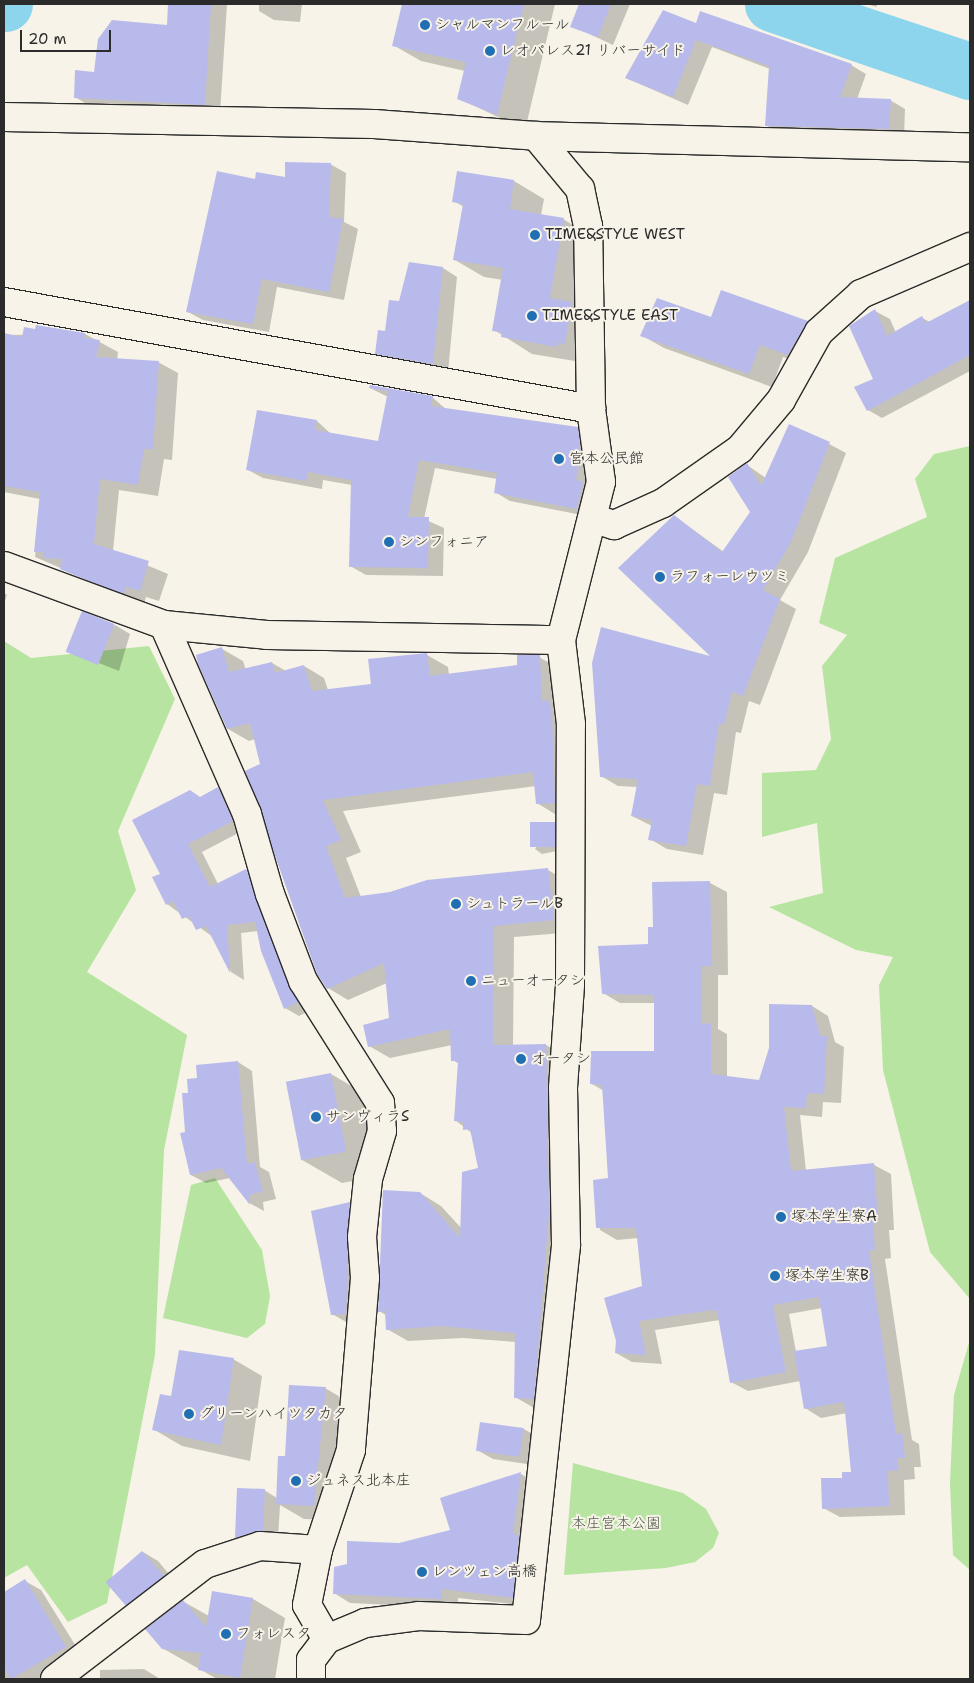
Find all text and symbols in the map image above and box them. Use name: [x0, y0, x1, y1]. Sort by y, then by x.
place label: シャルマンフルール: [435, 16, 571, 34]
marker: シャルマンフルール: [419, 19, 431, 31]
scale bar: [22, 20, 114, 52]
text: 20 m: [28, 29, 67, 49]
place label: レオパレス21 リバーサイド: [500, 42, 686, 60]
marker: レオパレス21 リバーサイド: [484, 45, 496, 57]
place label: TIME&STYLE WEST: [545, 226, 685, 244]
marker: TIME&STYLE WEST: [529, 229, 541, 241]
place label: TIME&STYLE EAST: [542, 307, 678, 325]
marker: TIME&STYLE EAST: [526, 310, 538, 322]
place label: 宮本公民館: [569, 450, 644, 468]
marker: 宮本公民館: [553, 453, 565, 465]
place label: シンフォニア: [399, 533, 489, 551]
marker: シンフォニア: [383, 536, 395, 548]
place label: ラフォーレウツミ: [670, 568, 790, 586]
marker: ラフォーレウツミ: [654, 571, 666, 583]
place label: シュトラールB: [466, 895, 565, 913]
marker: シュトラールB: [450, 898, 462, 910]
place label: ニューオータシ: [481, 972, 586, 990]
marker: ニューオータシ: [465, 975, 477, 987]
place label: オータシ: [531, 1050, 591, 1068]
marker: オータシ: [515, 1053, 527, 1065]
place label: サンヴィラS: [326, 1108, 409, 1126]
marker: サンヴィラS: [310, 1111, 322, 1123]
place label: 塚本学生寮A: [791, 1208, 877, 1226]
marker: 塚本学生寮A: [775, 1211, 787, 1223]
place label: 塚本学生寮B: [785, 1267, 869, 1285]
marker: 塚本学生寮B: [769, 1270, 781, 1282]
place label: グリーンハイツタカタ: [199, 1405, 349, 1423]
marker: グリーンハイツタカタ: [183, 1408, 195, 1420]
place label: ジュネス北本庄: [306, 1472, 411, 1490]
marker: ジュネス北本庄: [290, 1475, 302, 1487]
park label: 本庄宮本公園: [571, 1515, 661, 1533]
place label: レンツェン高橋: [432, 1563, 537, 1581]
marker: レンツェン高橋: [416, 1566, 428, 1578]
place label: フォレスタ: [236, 1625, 311, 1643]
marker: フォレスタ: [220, 1628, 232, 1640]

